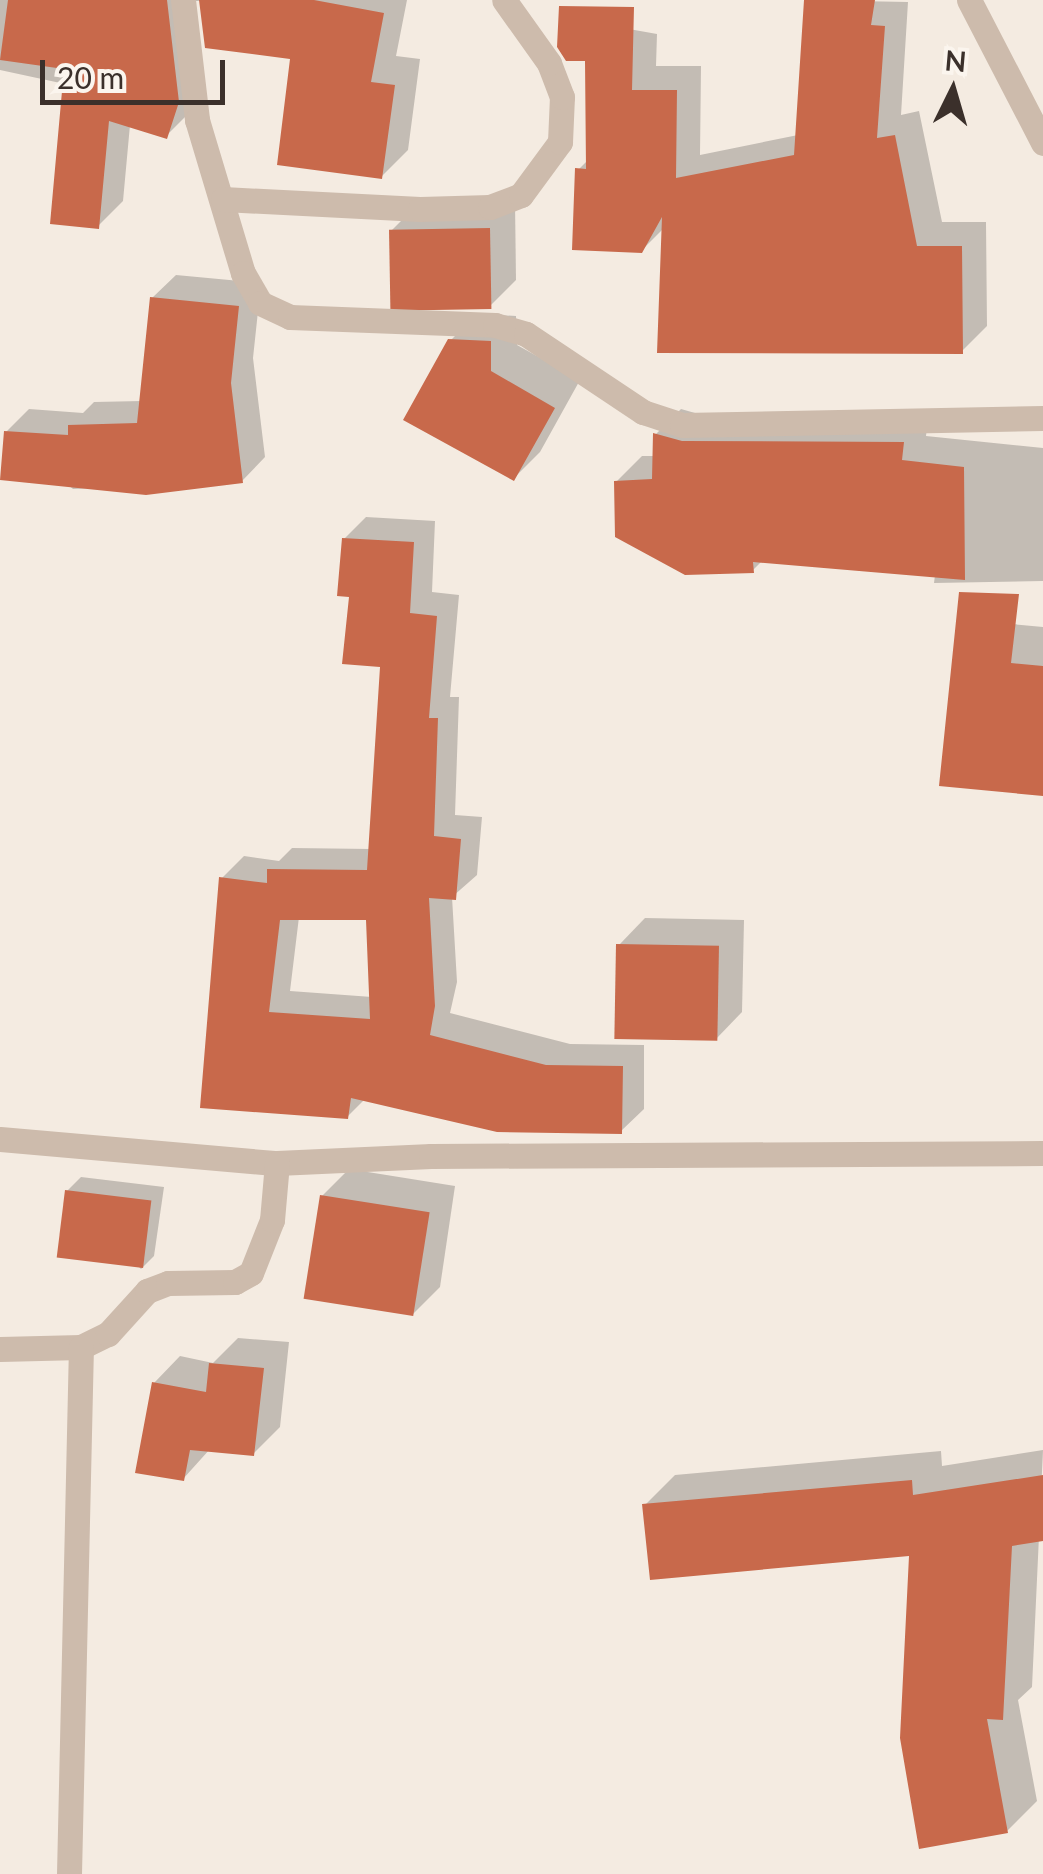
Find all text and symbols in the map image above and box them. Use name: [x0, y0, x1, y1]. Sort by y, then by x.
scale bar: [45, 40, 230, 102]
north arrow: [903, 40, 1003, 140]
text: N: [943, 42, 968, 78]
text: 20 m: [57, 59, 124, 95]

